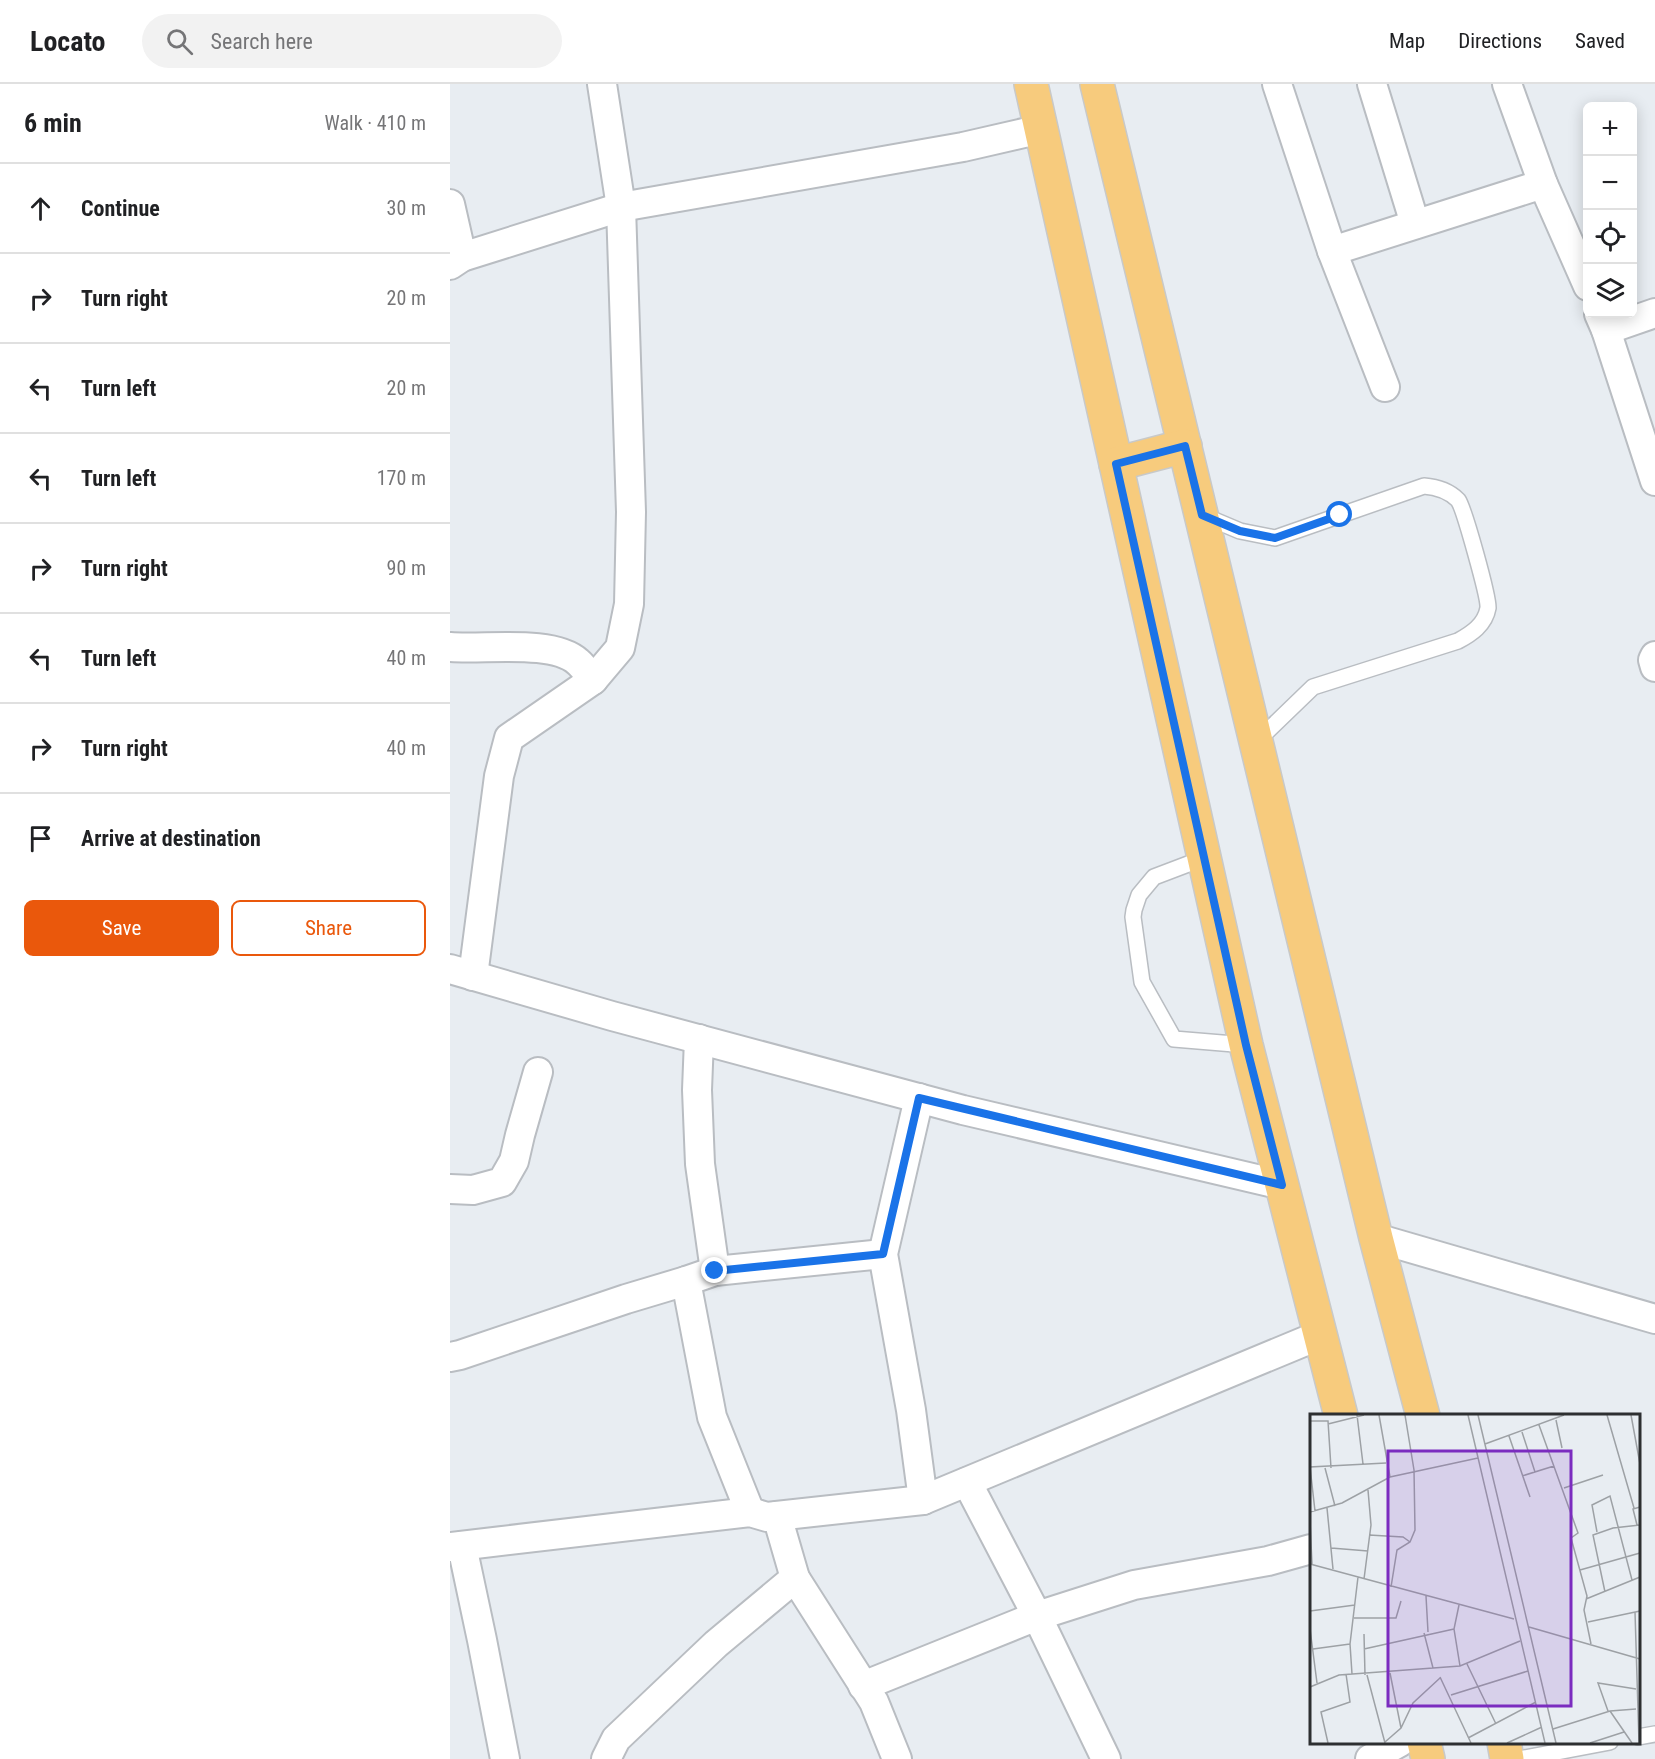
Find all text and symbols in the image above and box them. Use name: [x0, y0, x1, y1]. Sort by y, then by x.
search box: [142, 14, 562, 68]
text: Locato: [30, 25, 106, 58]
icon: search: [163, 25, 196, 58]
text: Search here: [211, 29, 313, 54]
text: Map: [1389, 29, 1425, 53]
text: Directions: [1458, 29, 1542, 53]
text: Saved: [1575, 29, 1625, 53]
map controls: [1583, 102, 1637, 318]
button: +: [1583, 102, 1637, 156]
text: 6 min: [24, 108, 82, 138]
text: Walk · 410 m: [325, 111, 426, 135]
button: −: [1583, 156, 1637, 210]
icon: ahead: [24, 192, 57, 225]
text: Continue: [81, 196, 160, 221]
text: 30 m: [387, 196, 426, 220]
button: locate: [1583, 210, 1637, 264]
button: layers: [1583, 264, 1637, 318]
icon: right: [24, 282, 57, 315]
text: Turn right: [81, 286, 168, 311]
text: 20 m: [387, 286, 426, 310]
icon: left: [24, 372, 57, 405]
text: Turn left: [81, 376, 156, 401]
text: 20 m: [387, 376, 426, 400]
icon: left: [24, 462, 57, 495]
text: Turn left: [81, 466, 156, 491]
text: 170 m: [377, 466, 426, 490]
route start: [1326, 501, 1352, 527]
icon: right: [24, 552, 57, 585]
text: Turn right: [81, 556, 168, 581]
text: 90 m: [387, 556, 426, 580]
icon: left: [24, 642, 57, 675]
text: Turn left: [81, 646, 156, 671]
text: 40 m: [387, 646, 426, 670]
icon: right: [24, 732, 57, 765]
text: Turn right: [81, 736, 168, 761]
text: 40 m: [387, 736, 426, 760]
icon: arrive: [24, 822, 57, 855]
text: Arrive at destination: [81, 826, 261, 851]
button: Save: [24, 900, 219, 956]
button: Share: [231, 900, 426, 956]
route end: [701, 1257, 727, 1283]
inset map: [1310, 1414, 1640, 1744]

